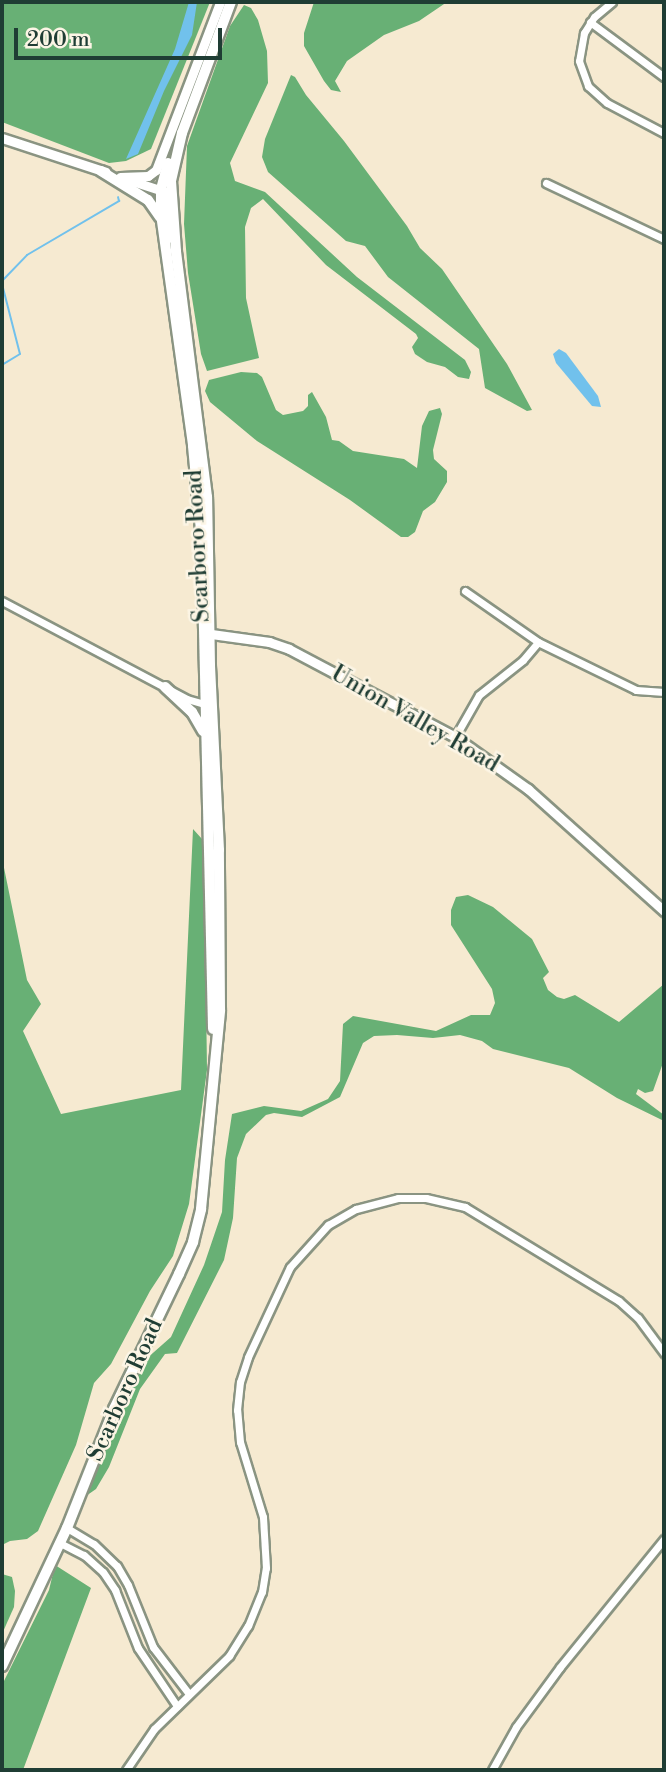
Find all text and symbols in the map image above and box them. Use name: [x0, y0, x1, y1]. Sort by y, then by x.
scale bar: [18, 14, 226, 58]
text: 200 m: [27, 27, 90, 53]
street label: Scarboro Road: [180, 469, 216, 623]
street label: Union Valley Road: [326, 660, 504, 778]
street label: Scarboro Road: [81, 1315, 169, 1465]

